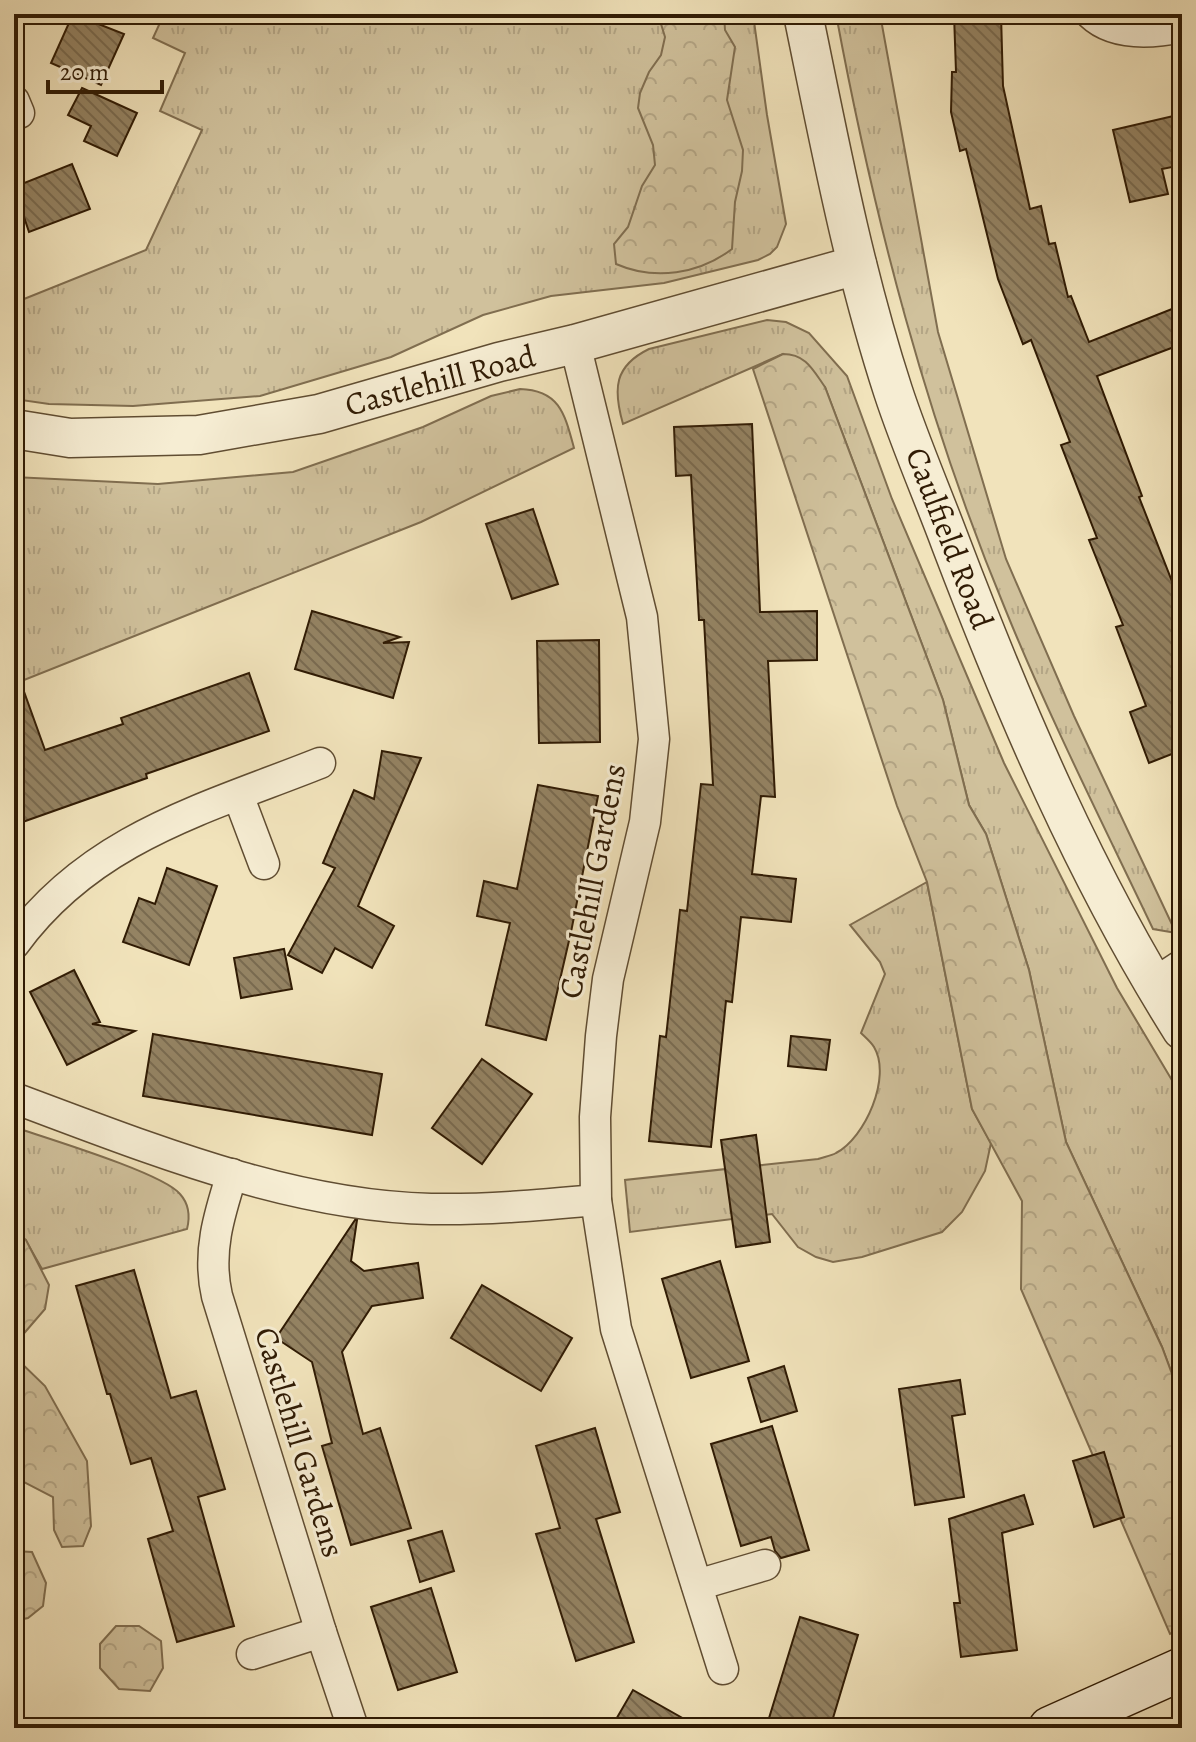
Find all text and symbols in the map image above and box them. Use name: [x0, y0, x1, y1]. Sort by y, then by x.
scale bar: [48, 44, 162, 94]
text: 20 m: [60, 56, 109, 88]
street label: Castlehill Road: [340, 333, 541, 427]
street label: Caulfield Road: [895, 441, 1005, 636]
street label: Castlehill Gardens: [548, 760, 636, 1002]
street label: Castlehill Gardens: [244, 1322, 356, 1562]

